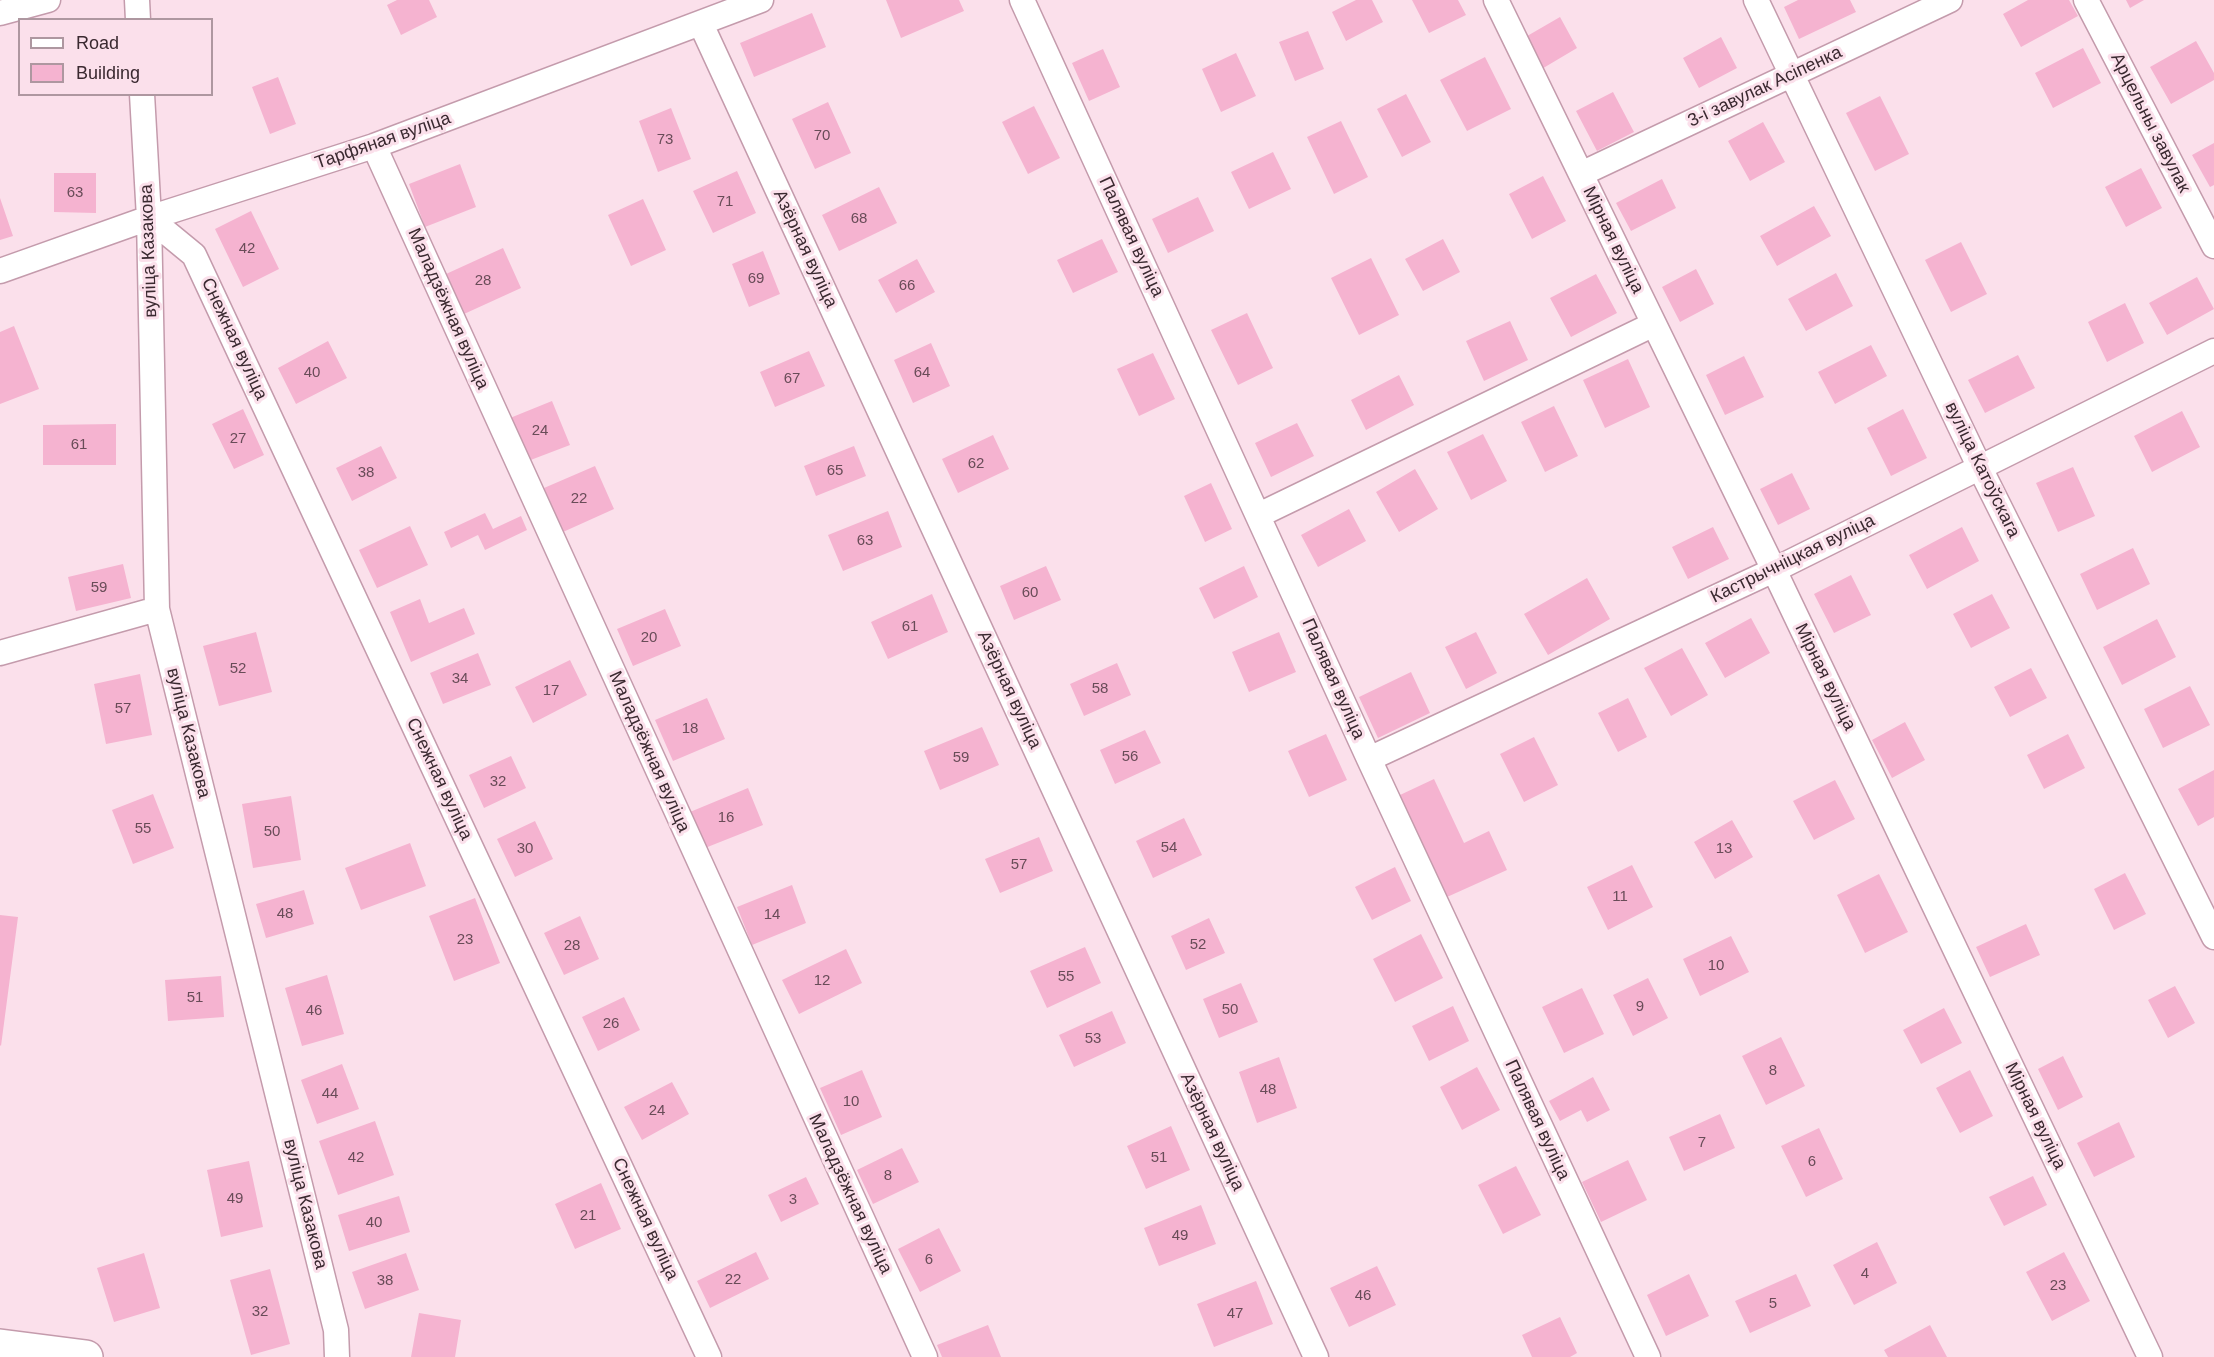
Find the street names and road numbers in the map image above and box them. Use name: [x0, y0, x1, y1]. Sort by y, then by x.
street label: 3-і завулак Асіпенка: [1685, 42, 1845, 132]
street label: Арцельны завулак: [2105, 50, 2195, 196]
street label: Тарфяная вуліца: [312, 108, 454, 174]
street label: Палявая вуліца: [1094, 174, 1168, 300]
street label: Мірная вуліца: [1578, 183, 1648, 297]
street label: вуліца Казакова: [136, 184, 162, 318]
street label: Азёрная вуліца: [768, 187, 842, 311]
street label: Маладзёжная вуліца: [403, 225, 493, 393]
street label: Снежная вуліца: [196, 275, 272, 403]
street label: вуліца Катоўскага: [1940, 399, 2024, 541]
street label: Кастрычніцкая вуліца: [1707, 510, 1879, 608]
street label: Палявая вуліца: [1297, 615, 1369, 743]
street label: Мірная вуліца: [1790, 620, 1860, 734]
street label: Азёрная вуліца: [972, 628, 1046, 752]
street label: вуліца Казакова: [161, 666, 215, 800]
street label: Маладзёжная вуліца: [604, 668, 694, 836]
street label: Снежная вуліца: [401, 715, 477, 843]
street label: Палявая вуліца: [1500, 1057, 1574, 1183]
street label: Мірная вуліца: [2000, 1059, 2070, 1173]
street label: Азёрная вуліца: [1175, 1070, 1249, 1194]
street label: Маладзёжная вуліца: [803, 1111, 897, 1277]
street label: вуліца Казакова: [278, 1137, 332, 1271]
street label: Снежная вуліца: [607, 1155, 683, 1283]

